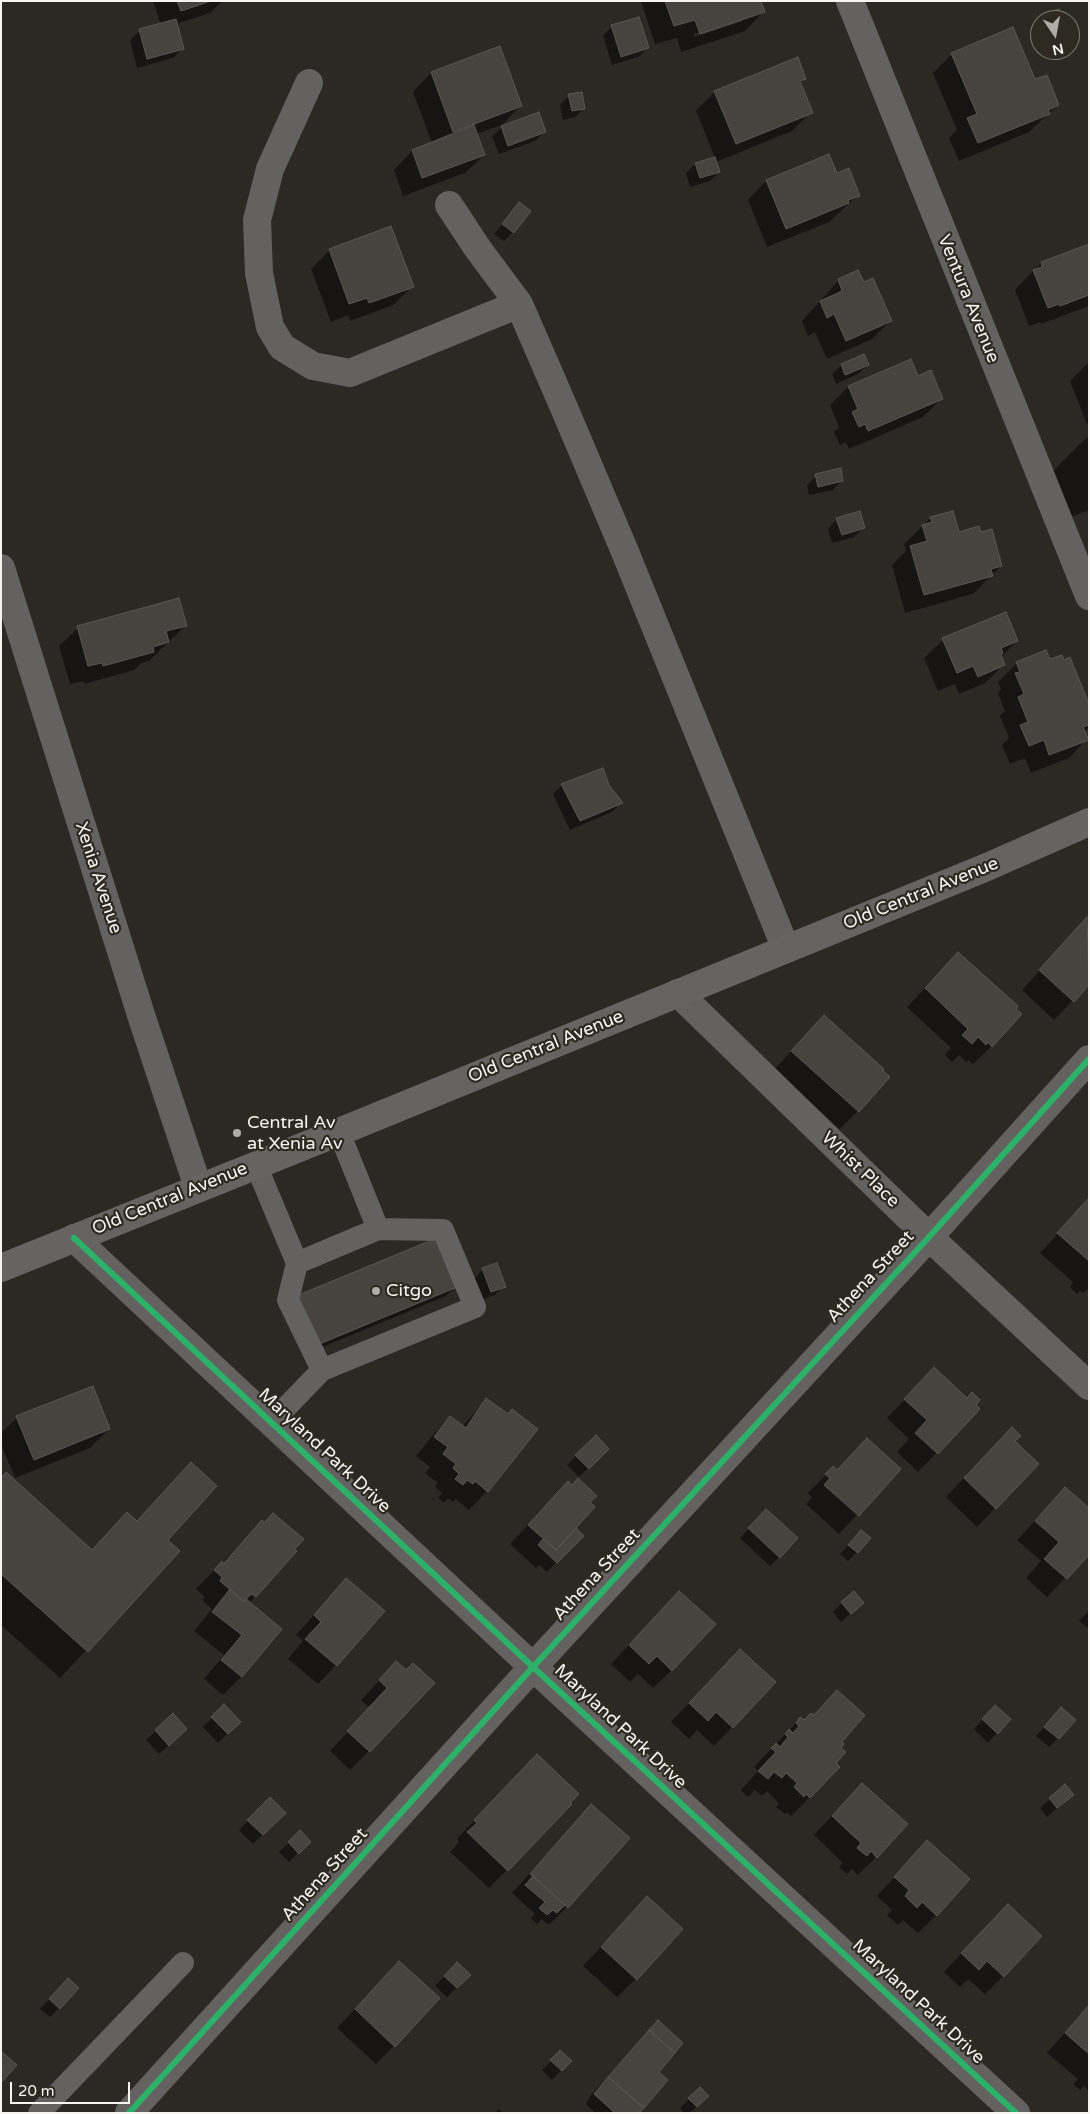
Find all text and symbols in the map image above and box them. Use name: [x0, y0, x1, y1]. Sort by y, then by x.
north arrow: [1030, 10, 1080, 60]
text: N: [1051, 40, 1065, 59]
street label: Ventura Avenue: [932, 232, 1004, 366]
street label: Xenia Avenue: [70, 819, 126, 937]
street label: Old Central Avenue: [840, 853, 1002, 935]
street label: Old Central Avenue: [465, 1006, 627, 1088]
place label: Central Av at Xenia Av: [247, 1112, 343, 1154]
marker: Central Av at Xenia Av: [231, 1127, 243, 1139]
street label: Whist Place: [817, 1127, 903, 1213]
street label: Old Central Avenue: [89, 1158, 251, 1240]
street label: Athena Street: [823, 1226, 919, 1328]
place label: Citgo: [386, 1280, 432, 1302]
marker: Citgo: [370, 1285, 382, 1297]
street label: Maryland Park Drive: [253, 1384, 395, 1518]
street label: Athena Street: [549, 1524, 645, 1626]
street label: Maryland Park Drive: [549, 1660, 691, 1794]
street label: Athena Street: [277, 1824, 373, 1926]
street label: Maryland Park Drive: [847, 1935, 989, 2069]
scale bar: [12, 2072, 132, 2104]
text: 20 m: [18, 2082, 55, 2100]

